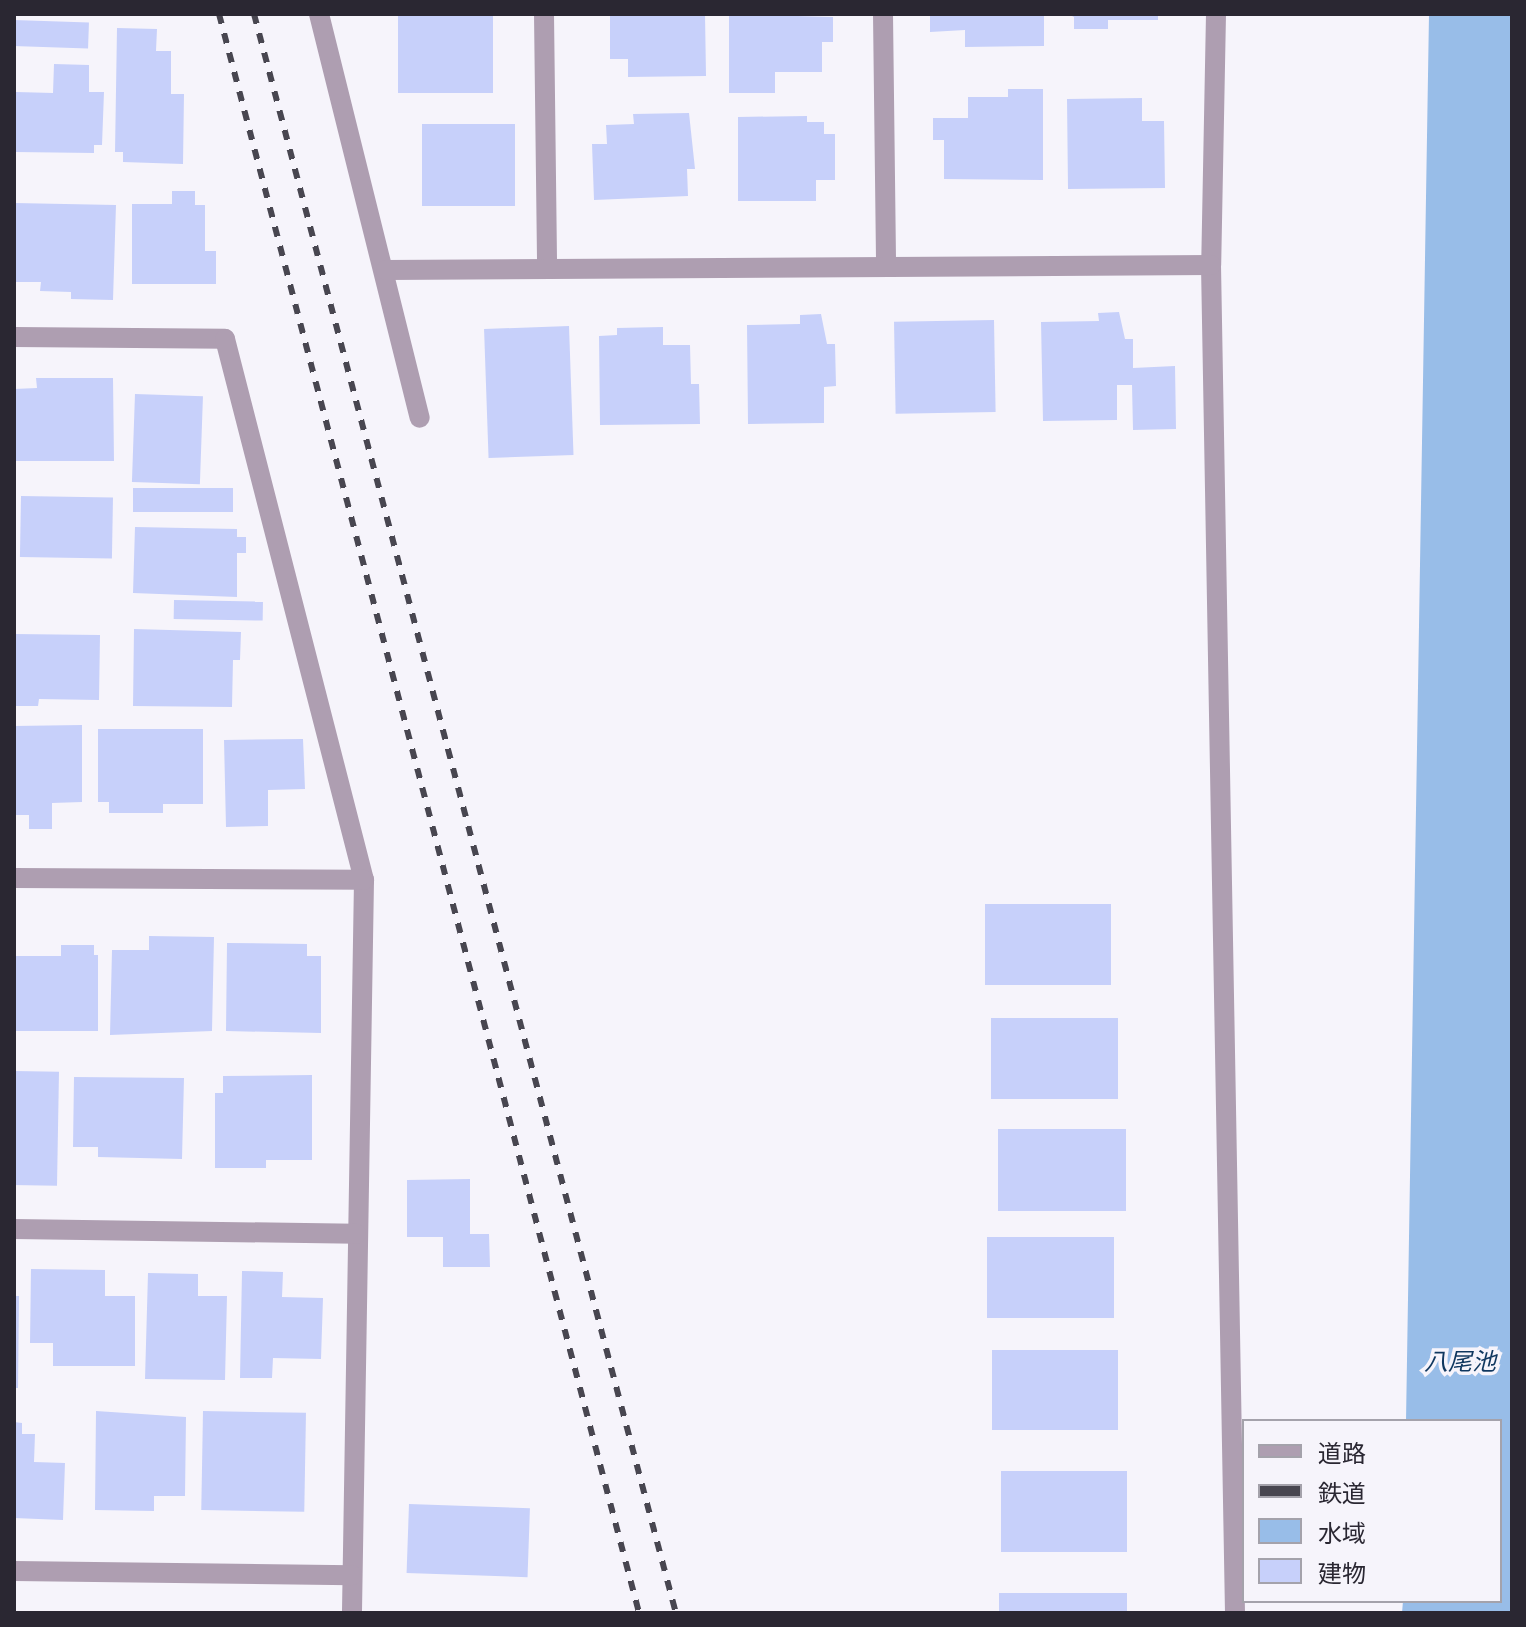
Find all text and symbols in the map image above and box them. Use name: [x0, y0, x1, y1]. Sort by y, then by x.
water label: 八尾池: [1424, 1348, 1496, 1376]
legend: [1242, 1419, 1502, 1603]
text: 道路: [1318, 1440, 1366, 1467]
text: 鉄道: [1318, 1480, 1366, 1507]
text: 水域: [1318, 1520, 1366, 1547]
text: 建物: [1318, 1560, 1366, 1587]

